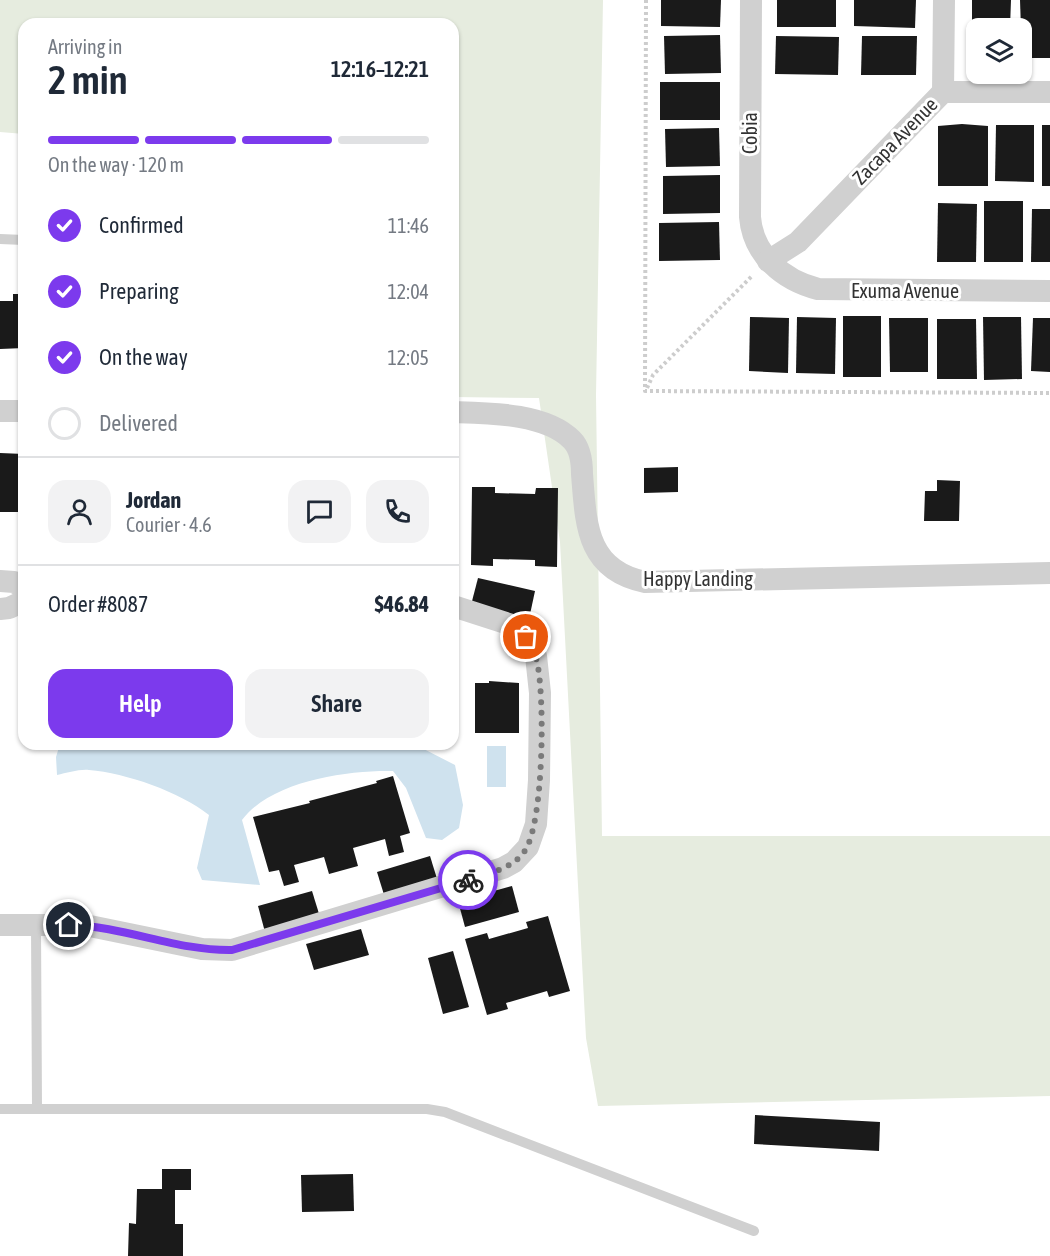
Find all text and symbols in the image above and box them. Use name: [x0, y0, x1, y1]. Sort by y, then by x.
map controls: [966, 18, 1032, 84]
button: layers: [966, 18, 1032, 84]
text: Arriving in: [48, 35, 122, 58]
text: 12:16–12:21: [331, 56, 429, 82]
text: 2 min: [48, 58, 128, 102]
street label: Zacapa Avenue: [848, 92, 942, 189]
street label: Cobia: [738, 112, 761, 154]
text: On the way · 120 m: [48, 153, 184, 176]
icon: check: [48, 209, 81, 242]
text: Confirmed: [99, 212, 184, 238]
text: 11:46: [388, 214, 429, 237]
icon: check: [48, 275, 81, 308]
text: Preparing: [99, 278, 179, 304]
street label: Exuma Avenue: [851, 279, 959, 302]
text: 12:04: [387, 280, 429, 303]
icon: check: [48, 341, 81, 374]
text: On the way: [99, 344, 188, 370]
text: 12:05: [387, 346, 429, 369]
text: Delivered: [99, 410, 178, 436]
button: person: [48, 480, 111, 543]
button: chat: [288, 480, 351, 543]
button: phone: [366, 480, 429, 543]
text: Jordan: [126, 487, 181, 513]
text: Courier · 4.6: [126, 513, 212, 536]
street label: Happy Landing: [643, 567, 753, 590]
text: Order #8087: [48, 591, 148, 617]
text: $46.84: [374, 591, 429, 617]
pin: [500, 611, 551, 662]
icon: bag: [509, 620, 542, 653]
button: Help: [48, 669, 233, 738]
button: Share: [245, 669, 429, 738]
courier: [438, 850, 498, 910]
icon: bike: [452, 864, 485, 897]
pin: [43, 899, 94, 950]
icon: home: [52, 908, 85, 941]

